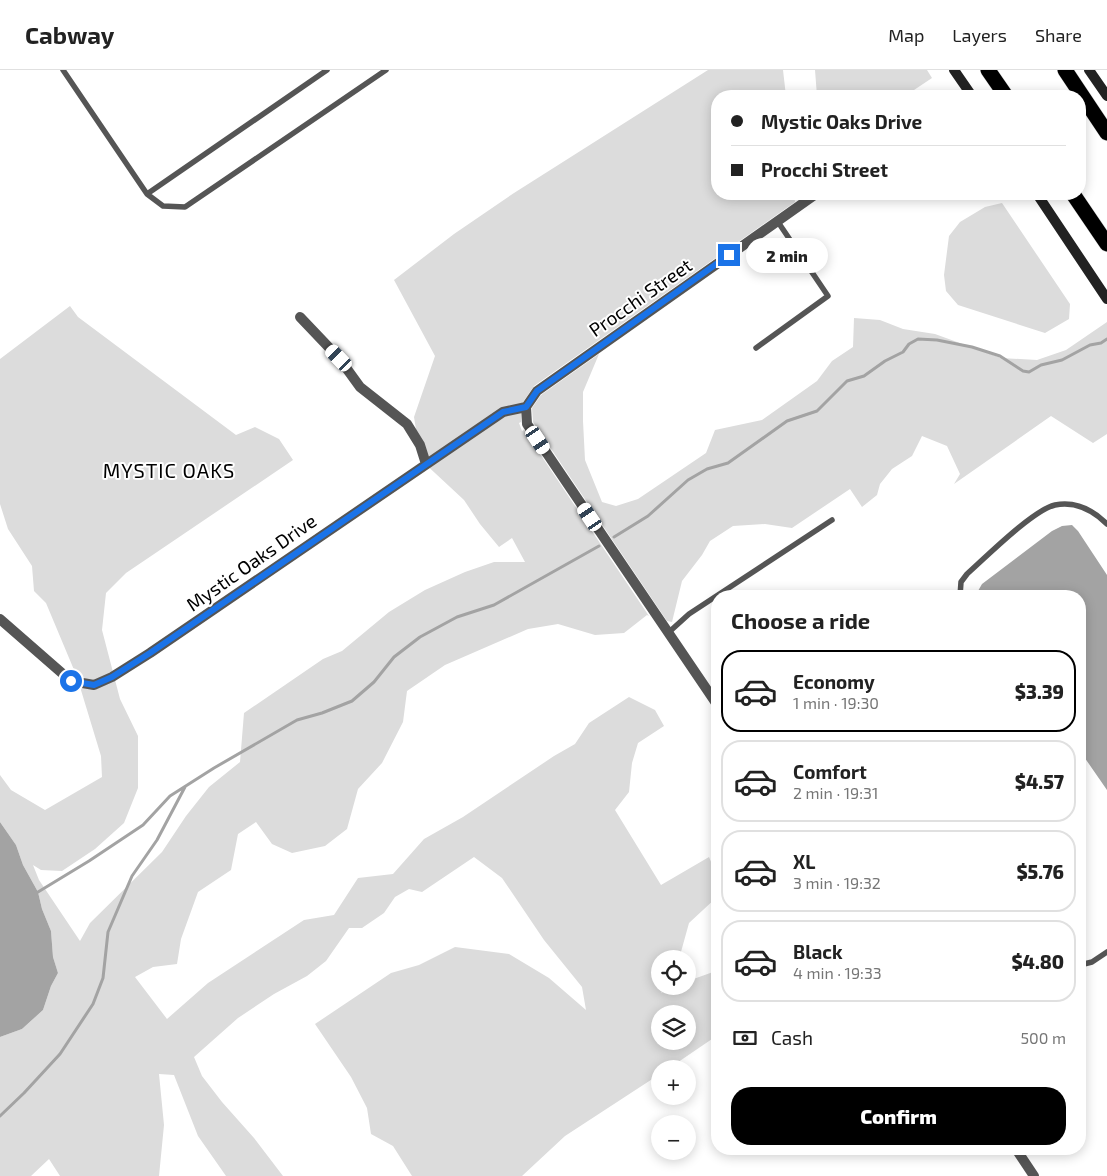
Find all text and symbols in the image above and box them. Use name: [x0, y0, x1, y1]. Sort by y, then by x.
text: Cabway: [25, 20, 114, 49]
text: Map: [888, 24, 924, 46]
text: Layers: [952, 24, 1007, 46]
text: Share: [1035, 24, 1082, 46]
text: Mystic Oaks Drive: [761, 110, 922, 133]
text: Procchi Street: [761, 158, 888, 181]
callout: 2 min: [746, 238, 829, 272]
route end: [718, 244, 740, 266]
text: 2 min: [766, 246, 808, 265]
street label: Procchi Street: [584, 253, 696, 341]
car: [323, 342, 354, 374]
car: [523, 423, 552, 457]
district label: MYSTIC OAKS: [103, 458, 235, 482]
car: [575, 500, 604, 534]
street label: Mystic Oaks Drive: [181, 509, 321, 615]
text: Choose a ride: [731, 607, 870, 633]
icon: car: [733, 669, 778, 714]
route start: [60, 670, 82, 692]
text: Economy: [793, 670, 875, 693]
text: $3.39: [1015, 680, 1064, 703]
text: 1 min · 19:30: [793, 693, 879, 712]
icon: car: [733, 759, 778, 804]
text: Comfort: [793, 760, 867, 783]
text: $4.57: [1015, 770, 1064, 793]
text: 2 min · 19:31: [793, 783, 878, 802]
icon: car: [733, 849, 778, 894]
text: XL: [793, 850, 815, 873]
text: $5.76: [1016, 860, 1064, 883]
text: 3 min · 19:32: [793, 873, 881, 892]
icon: car: [733, 939, 778, 984]
text: Black: [793, 940, 843, 963]
map controls: [651, 950, 696, 1160]
button: locate: [651, 950, 696, 995]
text: $4.80: [1011, 950, 1064, 973]
text: 4 min · 19:33: [793, 963, 882, 982]
button: layers: [651, 1005, 696, 1050]
icon: cash: [731, 1024, 759, 1052]
text: Cash: [771, 1026, 813, 1049]
text: 500 m: [1021, 1028, 1066, 1047]
button: +: [651, 1060, 696, 1105]
button: Confirm: [731, 1087, 1066, 1145]
button: −: [651, 1115, 696, 1160]

